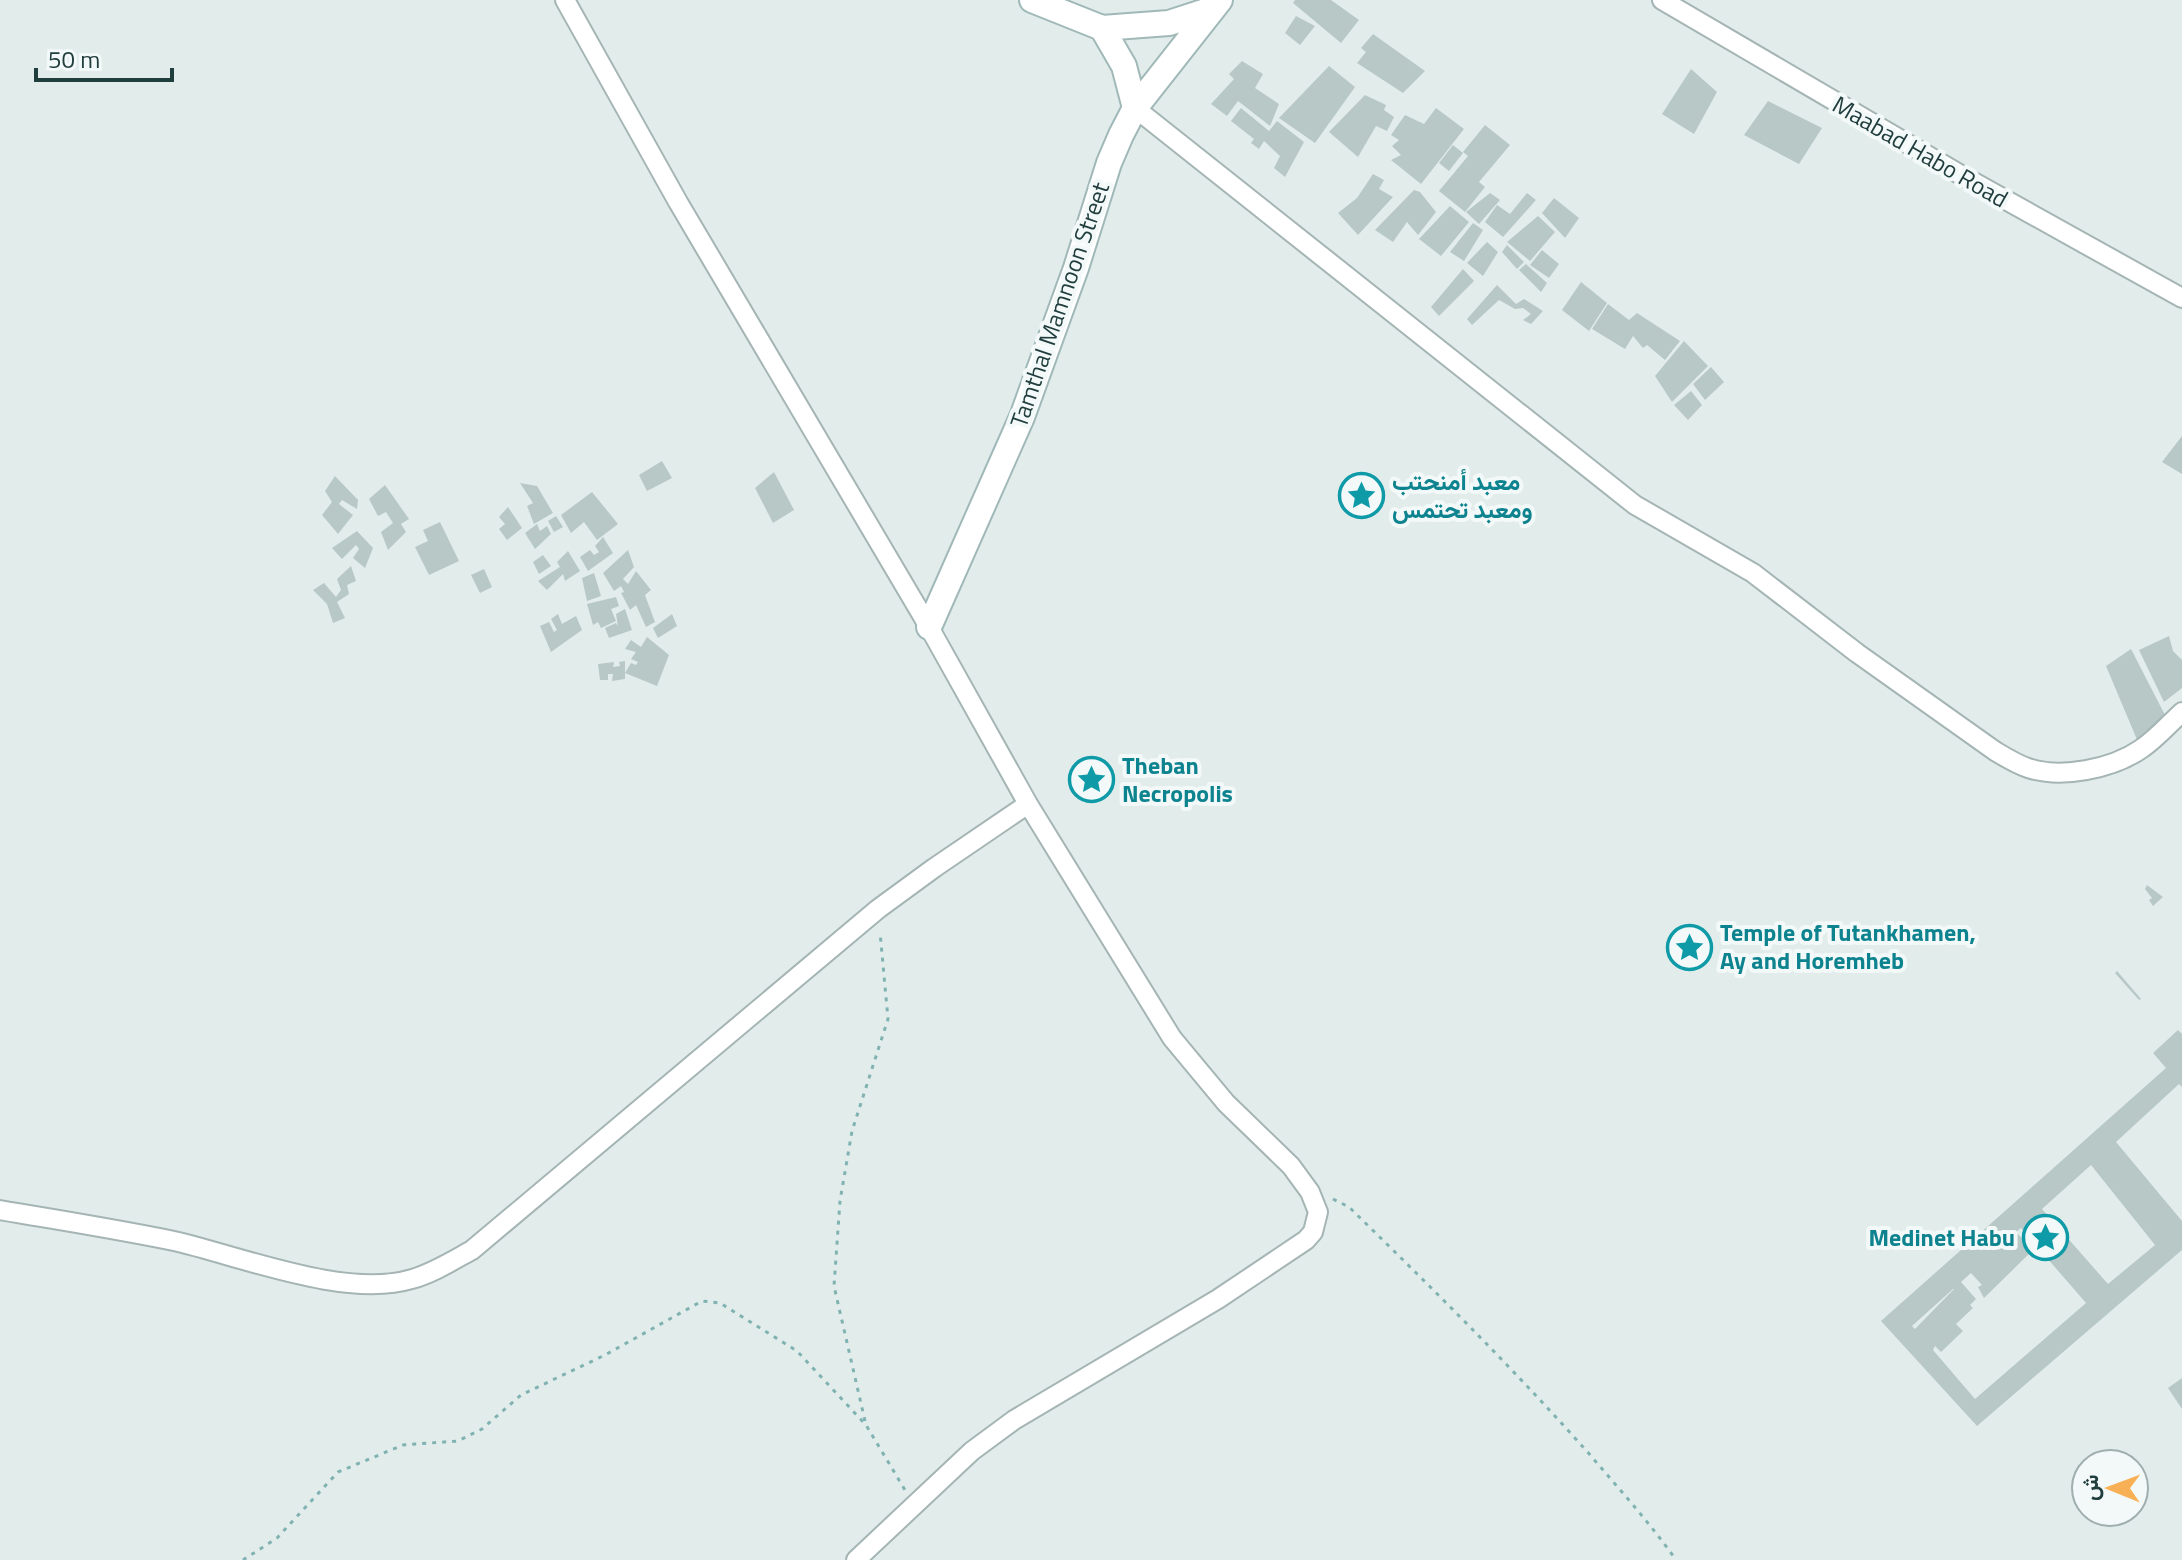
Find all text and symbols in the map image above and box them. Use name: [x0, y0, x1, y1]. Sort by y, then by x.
scale bar: [36, 32, 172, 82]
text: 50 m: [48, 41, 100, 77]
street label: Maabad Habo Road: [1826, 86, 2015, 216]
street label: Tamthal Mamnoon Street: [1000, 177, 1118, 432]
place label: معبد أمنحتب ومعبد تحتمس: [1392, 463, 1533, 527]
place icon: معبد أمنحتب ومعبد تحتمس: [1337, 472, 1385, 520]
place label: Theban Necropolis: [1122, 747, 1233, 811]
place icon: Theban Necropolis: [1067, 756, 1115, 804]
place label: Temple of Tutankhamen, Ay and Horemheb: [1720, 914, 1976, 978]
place icon: Temple of Tutankhamen, Ay and Horemheb: [1665, 923, 1713, 971]
place icon: Medinet Habu: [2022, 1214, 2070, 1262]
place label: Medinet Habu: [1869, 1219, 2015, 1255]
north arrow: [2070, 1448, 2150, 1528]
text: ش: [2073, 1474, 2107, 1501]

